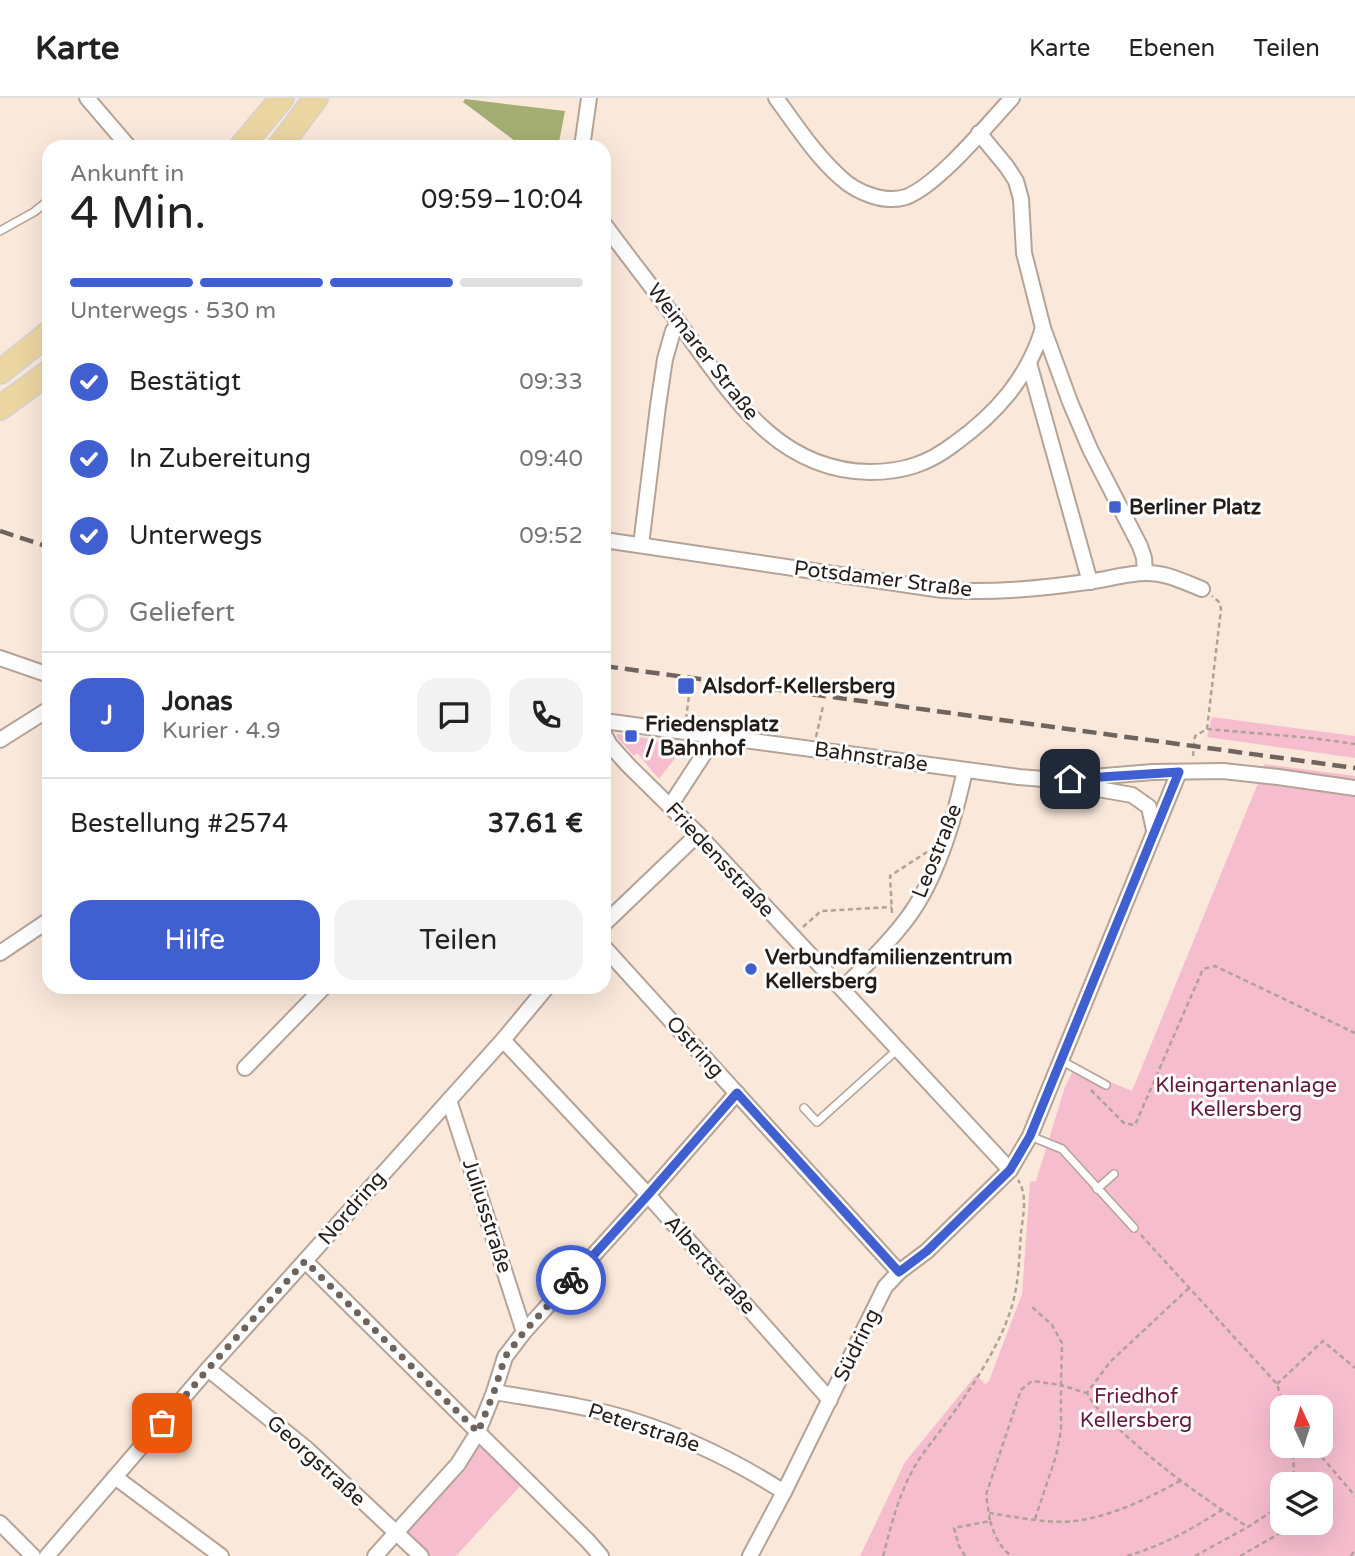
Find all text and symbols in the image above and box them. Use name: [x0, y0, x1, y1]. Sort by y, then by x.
text: Karte: [35, 29, 119, 68]
text: Karte: [1029, 34, 1090, 63]
text: Ebenen: [1128, 34, 1215, 63]
text: Teilen: [1253, 34, 1320, 63]
text: Ankunft in: [70, 160, 184, 188]
text: 09:59–10:04: [421, 184, 583, 215]
text: 4 Min.: [70, 186, 206, 241]
street label: Weimarer Straße: [642, 279, 764, 425]
text: Unterwegs · 530 m: [70, 297, 276, 325]
icon: check: [70, 363, 108, 401]
text: Bestätigt: [129, 366, 241, 397]
text: 09:33: [519, 368, 583, 396]
icon: check: [70, 440, 108, 478]
text: In Zubereitung: [129, 443, 311, 474]
text: 09:40: [519, 445, 583, 473]
place label: Berliner Platz: [1129, 495, 1262, 520]
marker: Berliner Platz: [1107, 499, 1123, 515]
icon: check: [70, 517, 108, 555]
text: Unterwegs: [129, 520, 262, 551]
text: 09:52: [519, 522, 583, 550]
street label: Potsdamer Straße: [792, 556, 974, 602]
text: Geliefert: [129, 597, 235, 628]
place label: Alsdorf-Kellersberg: [702, 674, 895, 699]
marker: Alsdorf-Kellersberg: [676, 676, 696, 696]
button: chat: [417, 678, 491, 752]
button: phone: [509, 678, 583, 752]
text: Jonas: [162, 686, 233, 717]
text: J: [101, 700, 113, 731]
place label: Friedensplatz / Bahnhof: [645, 712, 779, 761]
text: Kurier · 4.9: [162, 717, 281, 745]
marker: Friedensplatz / Bahnhof: [623, 728, 639, 744]
street label: Bahnstraße: [813, 737, 930, 777]
pin: [1040, 749, 1100, 809]
icon: home: [1051, 760, 1089, 798]
street label: Friedensstraße: [660, 797, 780, 923]
street label: Leostraße: [907, 800, 967, 902]
text: Bestellung #2574: [70, 808, 288, 839]
text: 37.61 €: [488, 808, 583, 839]
button: Hilfe: [70, 900, 320, 980]
button: Teilen: [334, 900, 583, 980]
place label: Verbundfamilienzentrum Kellersberg: [765, 945, 1013, 994]
marker: Verbundfamilienzentrum Kellersberg: [743, 961, 759, 977]
street label: Ostring: [661, 1011, 729, 1083]
park label: Kleingartenanlage Kellersberg: [1155, 1073, 1337, 1122]
street label: Juliusstraße: [457, 1156, 517, 1276]
street label: Nordring: [313, 1166, 391, 1250]
street label: Albertstraße: [659, 1210, 761, 1320]
courier: [536, 1245, 606, 1315]
icon: bike: [552, 1261, 590, 1299]
street label: Südring: [829, 1304, 885, 1386]
park label: Friedhof Kellersberg: [1080, 1384, 1192, 1433]
pin: [132, 1393, 192, 1453]
north arrow: [1270, 1395, 1334, 1458]
map controls: [1270, 1395, 1333, 1535]
street label: Peterstraße: [585, 1398, 703, 1458]
icon: bag: [143, 1404, 181, 1442]
street label: Georgstraße: [262, 1410, 371, 1512]
button: layers: [1270, 1472, 1333, 1535]

